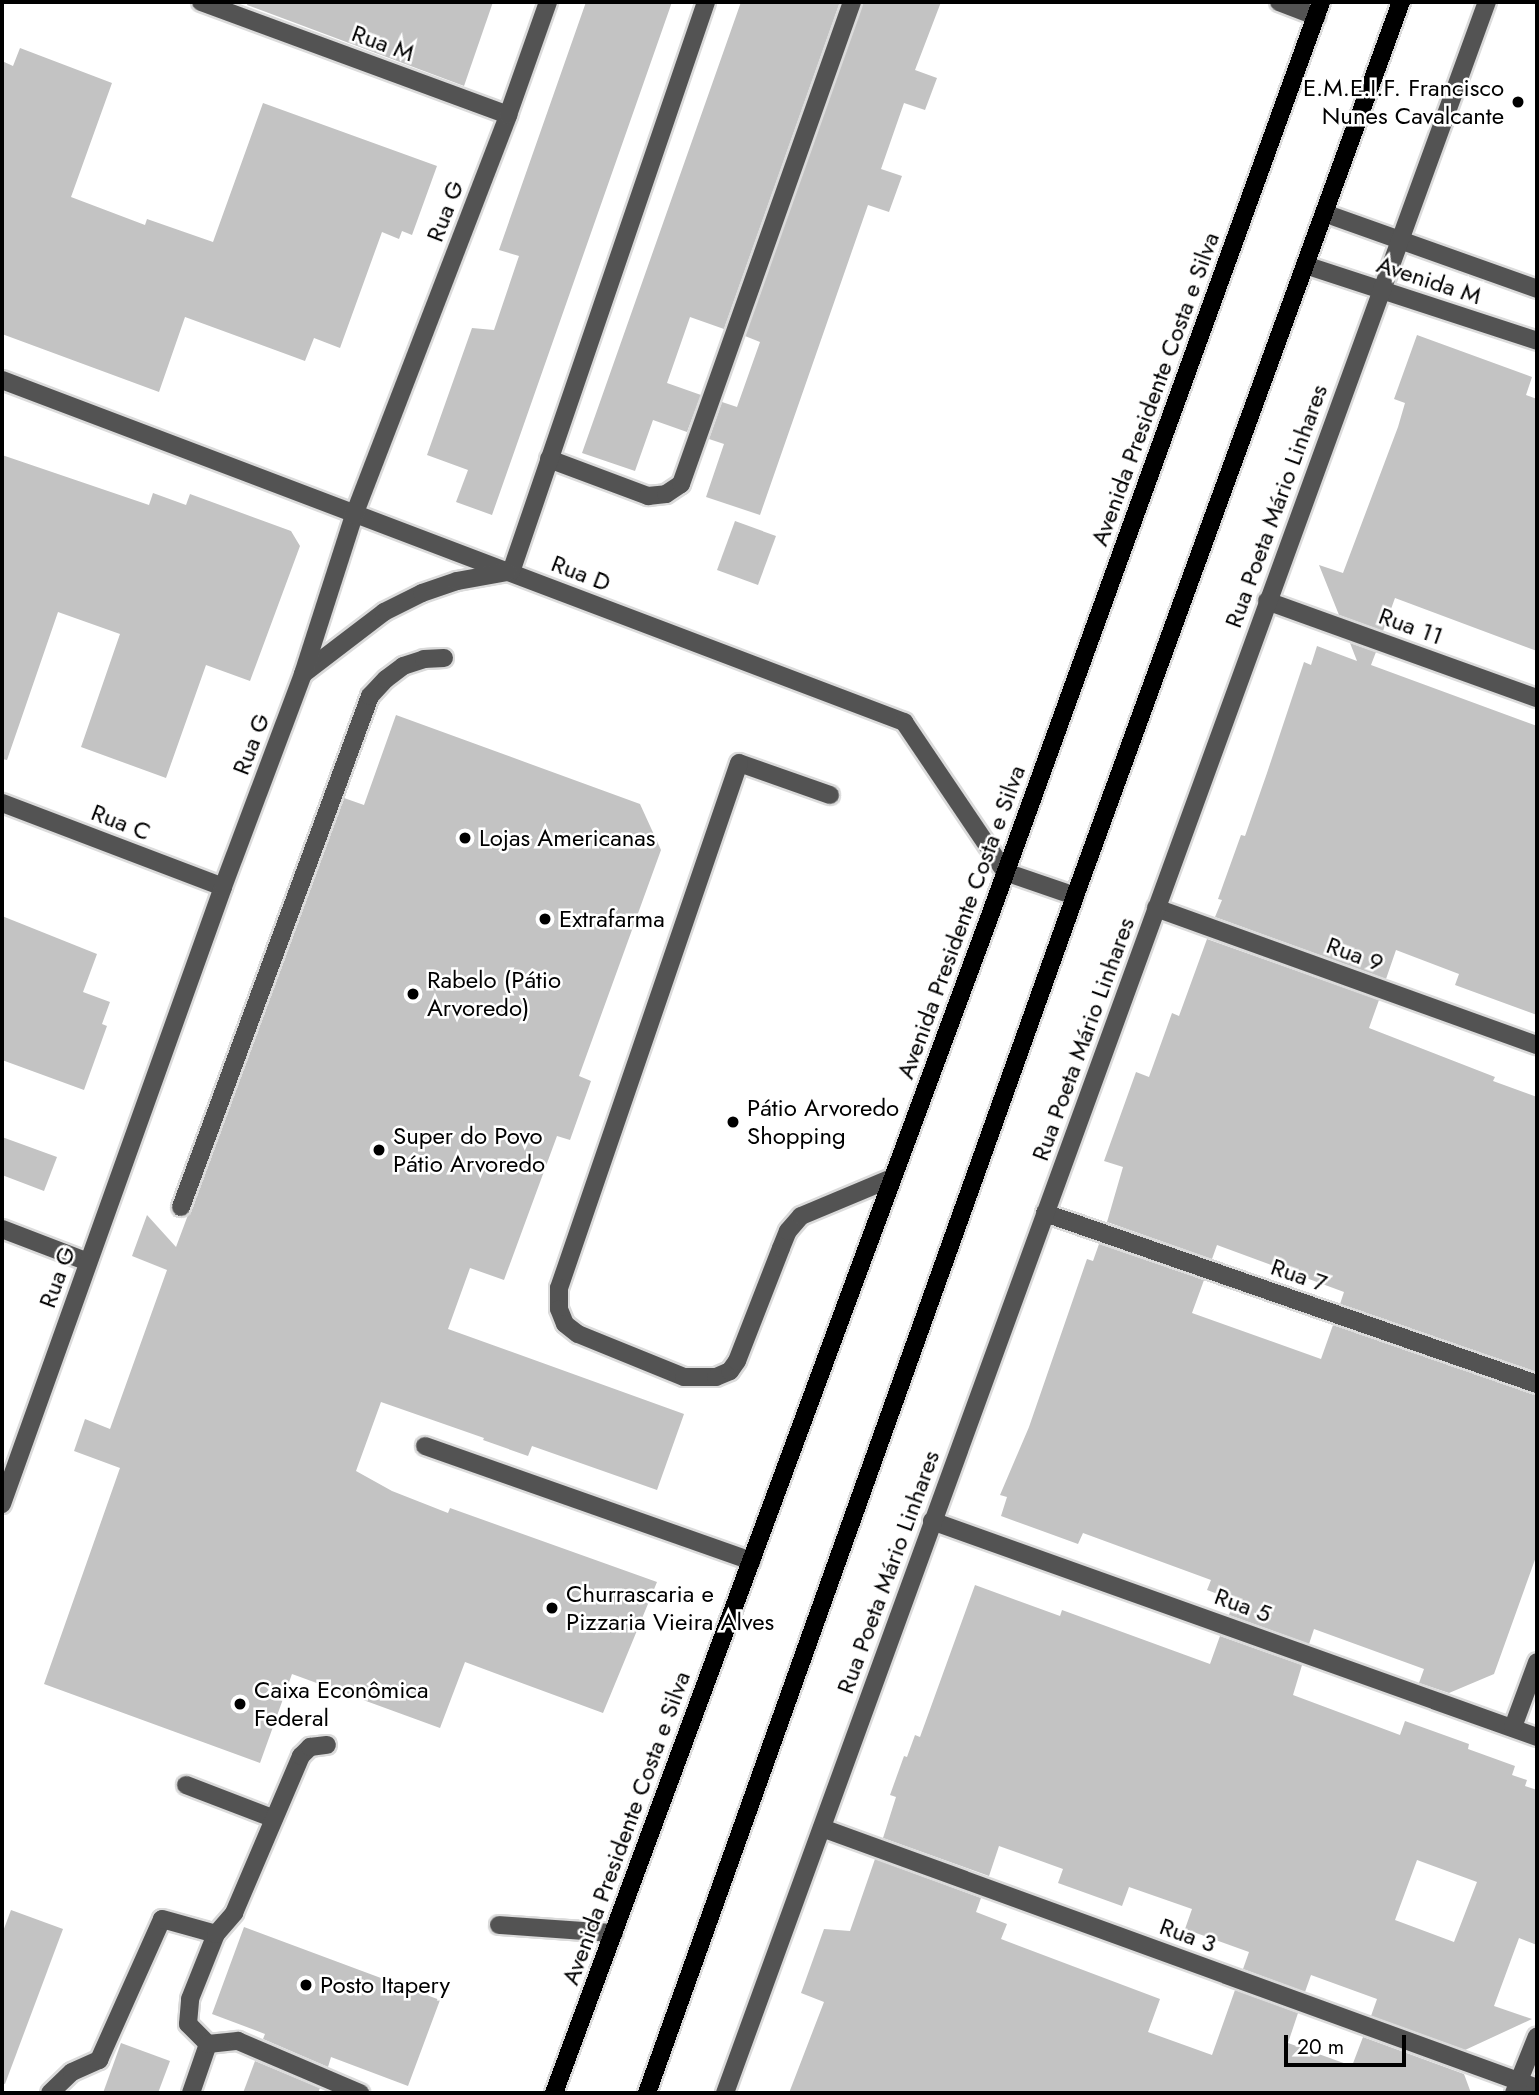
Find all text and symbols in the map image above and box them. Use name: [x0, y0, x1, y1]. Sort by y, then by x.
street label: Rua M: [348, 18, 418, 68]
place label: E.M.E.I.F. Francisco Nunes Cavalcante: [1303, 74, 1504, 130]
marker: E.M.E.I.F. Francisco Nunes Cavalcante: [1510, 94, 1526, 110]
street label: Rua G: [420, 176, 470, 246]
street label: Avenida Presidente Costa e Silva: [1085, 228, 1225, 550]
street label: Avenida M: [1373, 250, 1485, 310]
street label: Rua Poeta Mário Linhares: [1219, 380, 1333, 632]
street label: Rua D: [547, 549, 615, 597]
street label: Rua 11: [1375, 601, 1447, 651]
street label: Rua G: [226, 709, 276, 779]
street label: Avenida Presidente Costa e Silva: [891, 761, 1031, 1083]
street label: Rua C: [87, 798, 155, 846]
place label: Lojas Americanas: [479, 824, 656, 852]
marker: Lojas Americanas: [457, 830, 473, 846]
place label: Extrafarma: [559, 905, 665, 933]
marker: Extrafarma: [537, 911, 553, 927]
street label: Rua Poeta Mário Linhares: [1026, 913, 1140, 1165]
street label: Rua 9: [1323, 930, 1387, 978]
place label: Rabelo (Pátio Arvoredo): [427, 966, 561, 1022]
marker: Rabelo (Pátio Arvoredo): [405, 986, 421, 1002]
place label: Pátio Arvoredo Shopping: [747, 1094, 899, 1150]
marker: Pátio Arvoredo Shopping: [725, 1114, 741, 1130]
place label: Super do Povo Pátio Arvoredo: [393, 1122, 545, 1178]
marker: Super do Povo Pátio Arvoredo: [371, 1142, 387, 1158]
street label: Rua G: [33, 1242, 81, 1312]
street label: Rua 7: [1267, 1252, 1331, 1298]
street label: Rua Poeta Mário Linhares: [831, 1446, 945, 1698]
place label: Churrascaria e Pizzaria Vieira Alves: [566, 1580, 774, 1636]
street label: Rua 5: [1211, 1581, 1275, 1629]
marker: Churrascaria e Pizzaria Vieira Alves: [544, 1600, 560, 1616]
street label: Avenida Presidente Costa e Silva: [556, 1667, 696, 1989]
place label: Caixa Econômica Federal: [254, 1676, 429, 1732]
marker: Caixa Econômica Federal: [232, 1696, 248, 1712]
street label: Rua 3: [1156, 1912, 1220, 1958]
place label: Posto Itapery: [320, 1971, 450, 1999]
marker: Posto Itapery: [298, 1977, 314, 1993]
scale bar: [1287, 2022, 1410, 2066]
text: 20 m: [1297, 2032, 1344, 2062]

